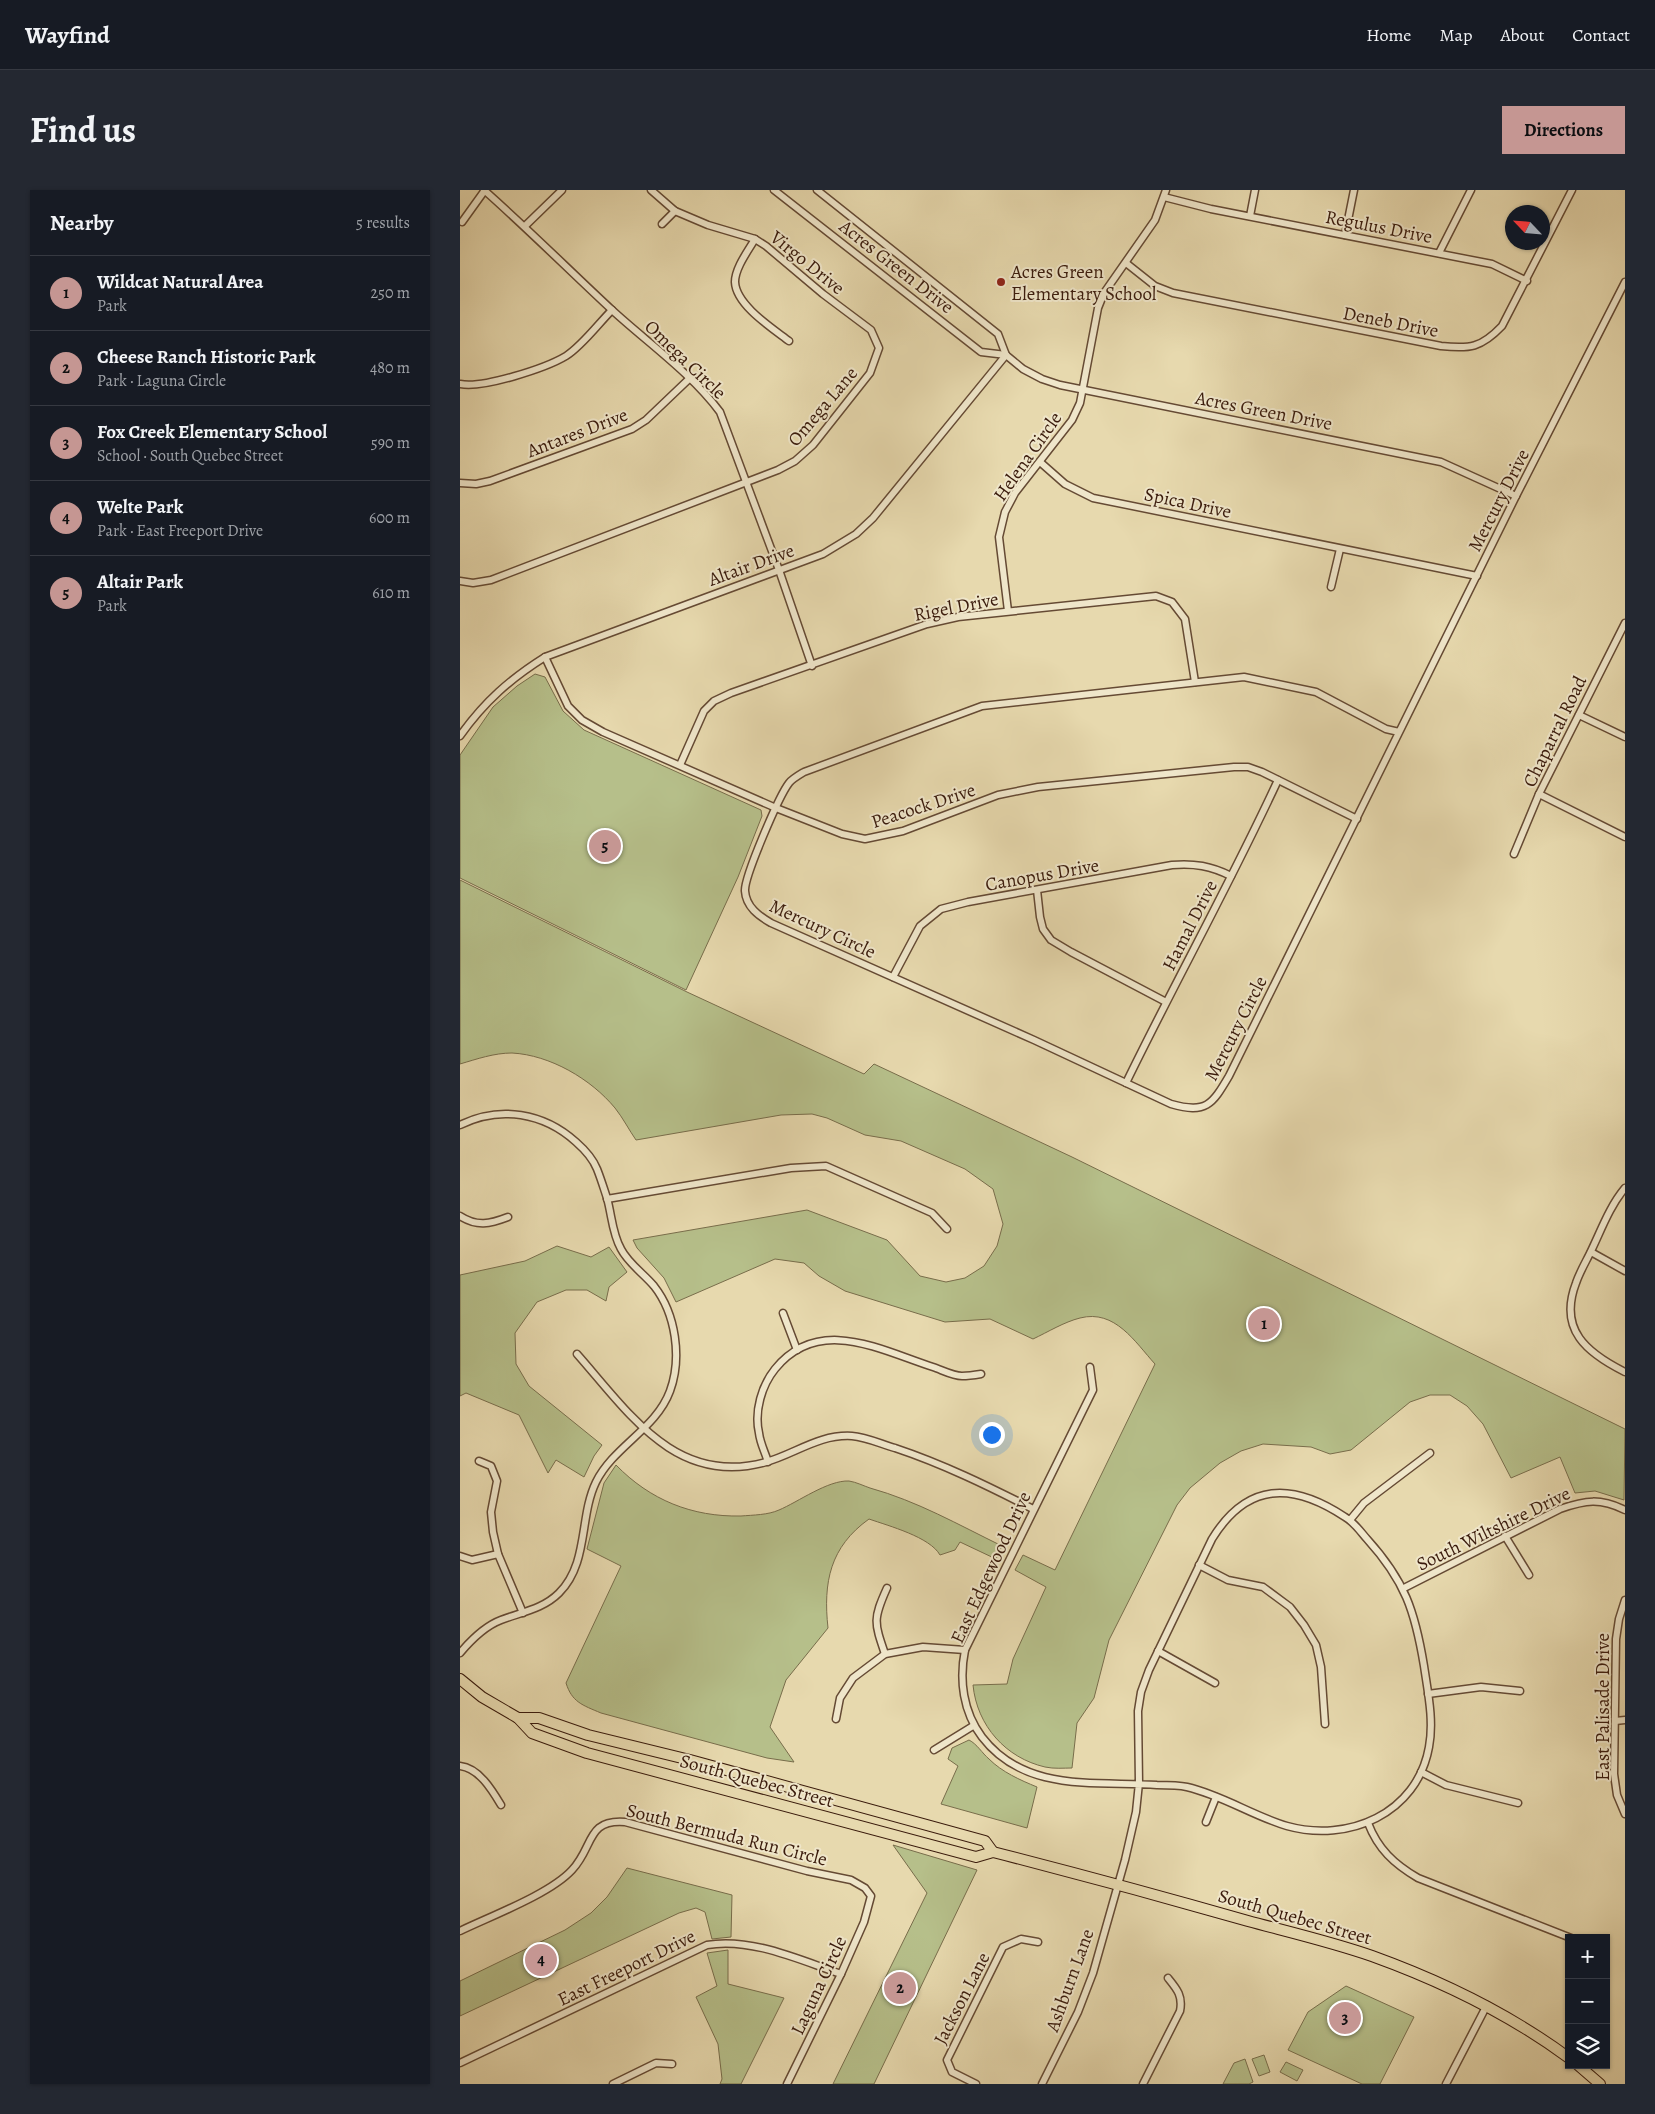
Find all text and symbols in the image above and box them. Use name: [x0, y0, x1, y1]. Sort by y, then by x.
text: Wayfind: [25, 19, 110, 51]
text: Home: [1366, 23, 1411, 47]
text: Map: [1439, 23, 1472, 47]
text: About: [1500, 23, 1544, 47]
text: Contact: [1572, 23, 1630, 47]
text: Find us: [30, 106, 136, 154]
button: Directions: [1502, 106, 1625, 154]
street label: Regulus Drive: [1323, 204, 1434, 250]
north arrow: [1505, 205, 1550, 250]
text: Nearby: [50, 209, 113, 237]
text: 5 results: [356, 212, 410, 234]
street label: Acres Green Drive: [833, 213, 959, 320]
street label: Virgo Drive: [764, 224, 850, 301]
place label: Acres Green Elementary School: [1010, 259, 1157, 307]
text: Wildcat Natural Area: [97, 269, 263, 295]
marker: Acres Green Elementary School: [995, 276, 1007, 288]
text: 1: [63, 282, 69, 304]
text: 250 m: [371, 282, 410, 304]
text: Park: [97, 295, 127, 317]
street label: Deneb Drive: [1341, 300, 1441, 344]
street label: Omega Circle: [639, 314, 732, 405]
text: Cheese Ranch Historic Park: [97, 344, 316, 370]
text: 2: [62, 357, 70, 379]
text: 480 m: [370, 357, 410, 379]
street label: Omega Lane: [782, 361, 864, 452]
text: Park · Laguna Circle: [97, 370, 226, 392]
street label: Acres Green Drive: [1192, 385, 1335, 437]
street label: Antares Drive: [522, 402, 631, 464]
street label: Helena Circle: [987, 407, 1068, 507]
text: Fox Creek Elementary School: [97, 419, 327, 445]
text: 3: [63, 432, 69, 454]
text: 590 m: [371, 432, 410, 454]
text: School · South Quebec Street: [97, 445, 283, 467]
street label: Mercury Drive: [1462, 445, 1536, 556]
street label: Spica Drive: [1142, 481, 1234, 525]
text: Welte Park: [97, 494, 183, 520]
text: 4: [62, 507, 70, 529]
text: 600 m: [369, 507, 410, 529]
text: Park · East Freeport Drive: [97, 520, 263, 542]
street label: Altair Drive: [704, 537, 798, 593]
text: Altair Park: [97, 569, 183, 595]
text: 5: [63, 582, 69, 604]
text: 610 m: [372, 582, 410, 604]
street label: Rigel Drive: [912, 586, 1001, 628]
text: Park: [97, 595, 127, 617]
street label: Chaparral Road: [1517, 671, 1593, 792]
street label: Peacock Drive: [868, 777, 979, 835]
pin: 5: [589, 827, 621, 865]
street label: Canopus Drive: [983, 852, 1101, 898]
street label: Hamal Drive: [1156, 876, 1224, 975]
street label: Mercury Circle: [765, 893, 880, 965]
street label: Mercury Circle: [1198, 971, 1273, 1085]
pin: 1: [1248, 1305, 1280, 1343]
your location: [979, 1422, 1005, 1448]
street label: South Wiltshire Drive: [1412, 1480, 1575, 1577]
street label: East Edgewood Drive: [944, 1487, 1038, 1648]
street label: East Palisade Drive: [1590, 1633, 1616, 1781]
street label: South Quebec Street: [677, 1748, 837, 1814]
street label: South Bermuda Run Circle: [624, 1797, 830, 1873]
street label: South Quebec Street: [1215, 1883, 1374, 1951]
street label: East Freeport Drive: [553, 1923, 700, 2013]
street label: Ashburn Lane: [1039, 1925, 1101, 2036]
street label: Laguna Circle: [785, 1932, 853, 2039]
map controls: [1565, 1934, 1610, 2069]
button: +: [1565, 1934, 1610, 1979]
pin: 4: [525, 1941, 557, 1979]
street label: Jackson Lane: [927, 1948, 996, 2049]
pin: 2: [884, 1969, 916, 2007]
button: −: [1565, 1979, 1610, 2024]
pin: 3: [1329, 1999, 1361, 2037]
button: layers: [1565, 2024, 1610, 2069]

